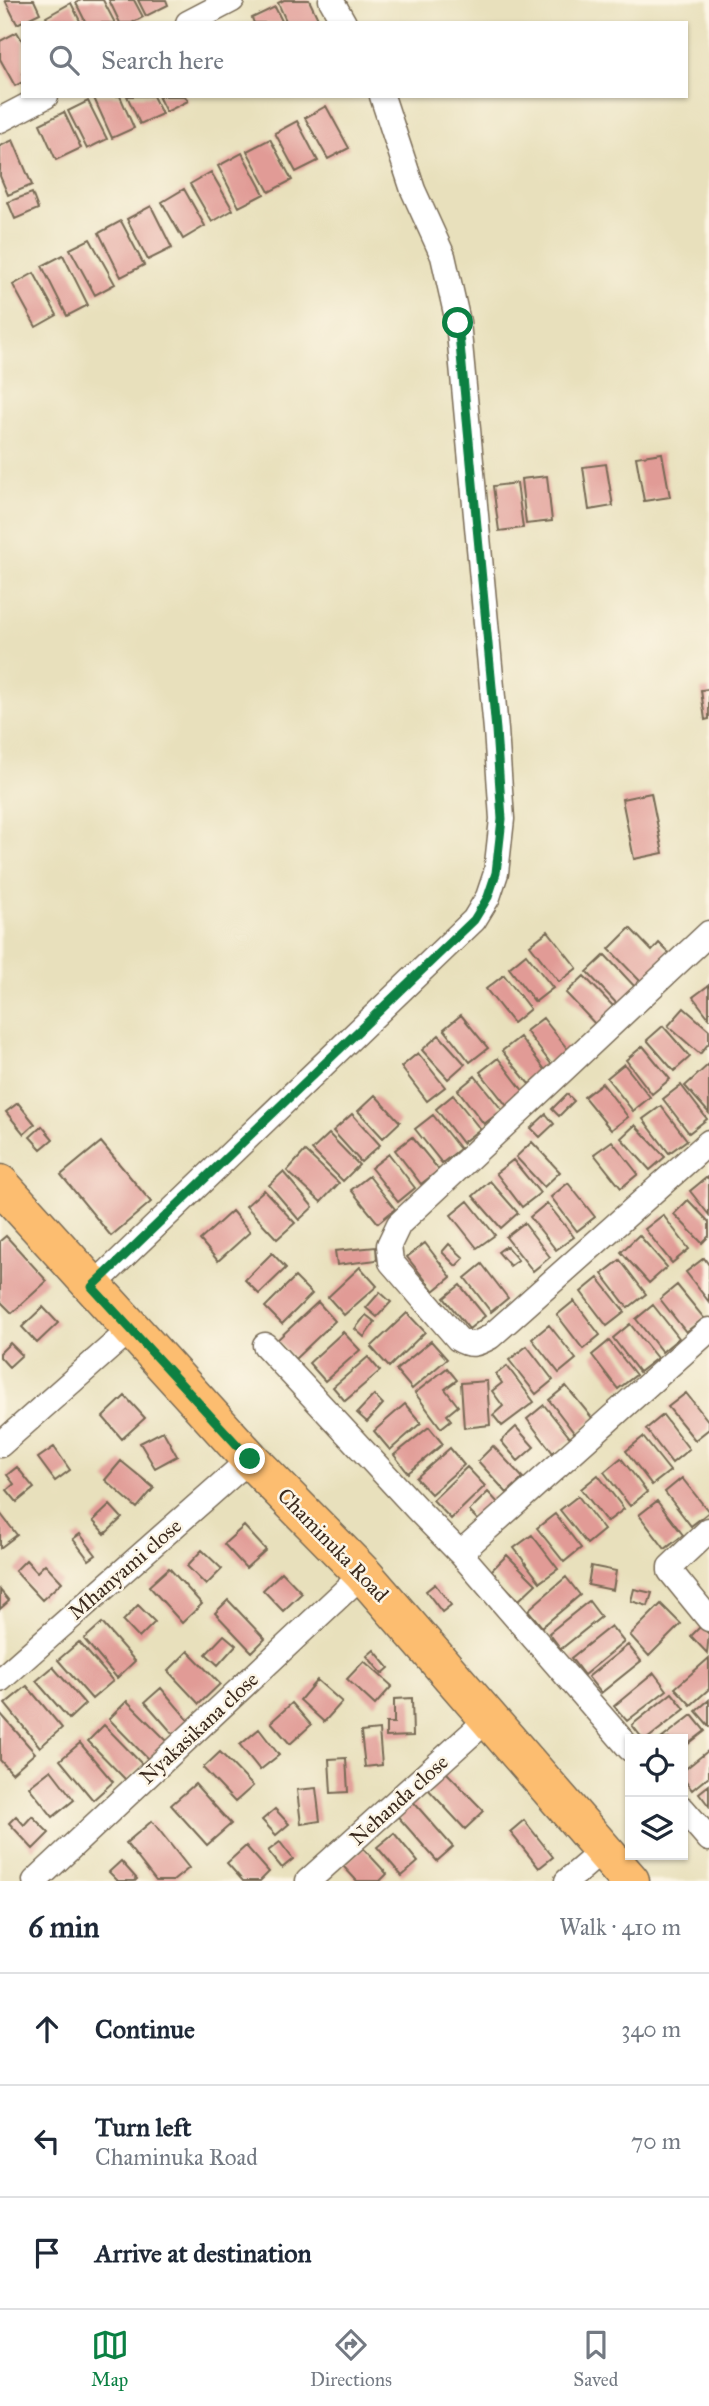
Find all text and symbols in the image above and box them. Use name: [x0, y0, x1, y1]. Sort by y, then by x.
search box: [21, 21, 688, 98]
icon: search: [45, 41, 83, 79]
text: Search here: [101, 44, 224, 76]
route start: [442, 307, 473, 338]
route end: [234, 1443, 265, 1474]
street label: Chaminuka Road: [272, 1483, 394, 1608]
street label: Mhanyami close: [63, 1513, 187, 1625]
street label: Nyakasikana close: [134, 1666, 264, 1790]
map controls: [625, 1734, 688, 1860]
button: locate: [625, 1734, 688, 1797]
street label: Nehanda close: [344, 1749, 454, 1851]
button: layers: [625, 1797, 688, 1860]
text: 6 min: [28, 1909, 100, 1945]
text: Walk · 410 m: [559, 1913, 681, 1941]
icon: ahead: [28, 2010, 66, 2048]
text: Continue: [95, 2013, 195, 2045]
text: 340 m: [621, 2015, 681, 2043]
text: Turn left: [95, 2111, 191, 2143]
icon: left: [28, 2122, 66, 2160]
text: 70 m: [631, 2127, 681, 2155]
text: Chaminuka Road: [95, 2143, 258, 2171]
icon: arrive: [28, 2234, 66, 2272]
text: Arrive at destination: [95, 2237, 312, 2269]
tab: Map: [91, 2326, 129, 2391]
tab: Directions: [310, 2326, 392, 2391]
tab: Saved: [573, 2326, 618, 2391]

